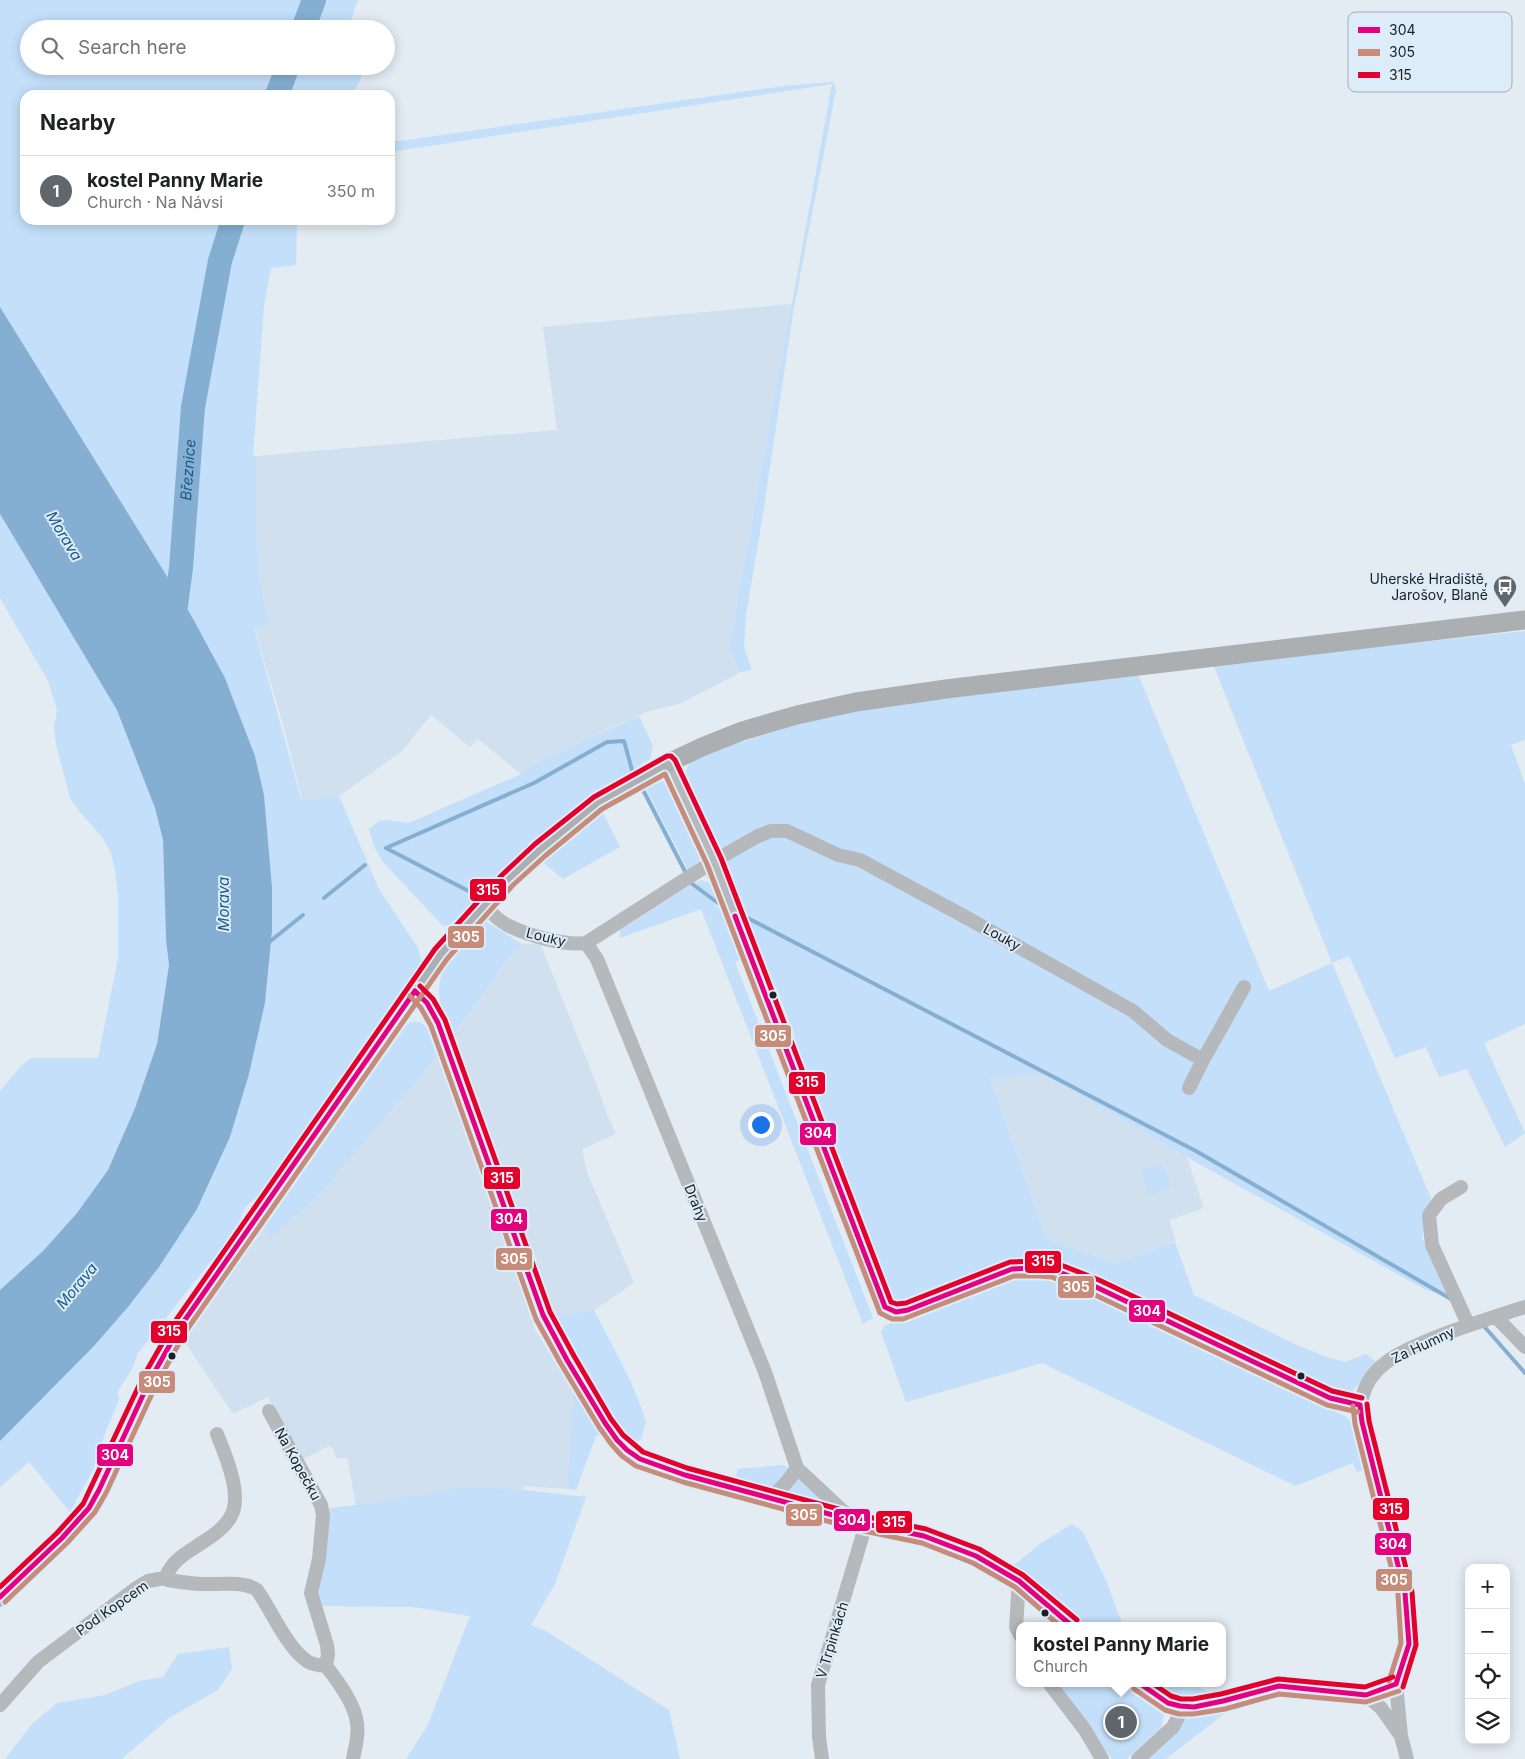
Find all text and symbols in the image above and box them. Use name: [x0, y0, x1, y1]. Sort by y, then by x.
legend: [1348, 12, 1512, 92]
search box: [20, 20, 395, 75]
text: 304: [1389, 21, 1416, 38]
icon: search: [38, 34, 66, 62]
text: Search here: [78, 36, 187, 59]
text: 305: [1389, 43, 1415, 60]
text: 315: [1389, 66, 1412, 83]
text: Nearby: [40, 110, 115, 135]
text: kostel Panny Marie: [87, 169, 263, 192]
text: 1: [53, 181, 59, 201]
text: 350 m: [327, 181, 375, 201]
text: Church · Na Návsi: [87, 192, 223, 212]
water label: Březnice: [176, 438, 200, 501]
water label: Morava: [42, 508, 87, 564]
place label: Uherské Hradiště, Jarošov, Blaně: [1369, 570, 1488, 603]
bus stop icon: Uherské Hradiště, Jarošov, Blaně: [1492, 574, 1518, 608]
water label: Morava: [214, 877, 233, 931]
line badge: 315: [469, 878, 507, 902]
text: 315: [476, 881, 500, 898]
street label: Louky: [981, 919, 1024, 954]
street label: Louky: [525, 923, 568, 950]
line badge: 305: [447, 925, 485, 949]
text: 305: [452, 928, 480, 945]
unlabelled marker: [768, 990, 778, 1000]
line badge: 305: [754, 1024, 792, 1048]
text: 305: [759, 1027, 787, 1044]
line badge: 315: [788, 1071, 826, 1095]
text: 315: [795, 1073, 819, 1090]
your location: [748, 1112, 774, 1138]
line badge: 304: [799, 1122, 837, 1146]
text: 304: [804, 1124, 832, 1141]
line badge: 315: [483, 1166, 521, 1190]
text: 315: [490, 1169, 514, 1186]
street label: Drahy: [681, 1181, 712, 1224]
line badge: 304: [490, 1208, 528, 1232]
text: 304: [495, 1210, 523, 1227]
line badge: 305: [495, 1247, 533, 1271]
text: 305: [500, 1250, 528, 1267]
line badge: 315: [1024, 1250, 1062, 1274]
text: 315: [1031, 1252, 1055, 1269]
water label: Morava: [52, 1259, 101, 1313]
line badge: 305: [1057, 1275, 1095, 1299]
text: 305: [1062, 1278, 1090, 1295]
line badge: 304: [1128, 1299, 1166, 1323]
text: 304: [1133, 1302, 1161, 1319]
line badge: 315: [150, 1320, 188, 1344]
text: 315: [157, 1322, 181, 1339]
street label: Za Humny: [1389, 1323, 1457, 1367]
unlabelled marker: [167, 1351, 177, 1361]
line badge: 305: [138, 1370, 176, 1394]
unlabelled marker: [1296, 1371, 1306, 1381]
text: 305: [143, 1373, 171, 1390]
street label: Na Kopečku: [272, 1425, 325, 1503]
line badge: 304: [96, 1443, 134, 1467]
text: 304: [101, 1446, 129, 1463]
line badge: 315: [1372, 1497, 1410, 1521]
text: 315: [1379, 1500, 1403, 1517]
line badge: 305: [785, 1503, 823, 1527]
text: 305: [790, 1506, 818, 1523]
line badge: 304: [833, 1508, 871, 1532]
line badge: 315: [875, 1510, 913, 1534]
text: 304: [838, 1511, 866, 1528]
text: 315: [882, 1513, 906, 1530]
line badge: 304: [1374, 1532, 1412, 1556]
text: 304: [1379, 1535, 1407, 1552]
map controls: [1465, 1564, 1510, 1744]
button: +: [1465, 1564, 1510, 1609]
line badge: 305: [1375, 1568, 1413, 1592]
text: 305: [1380, 1571, 1408, 1588]
street label: Pod Kopcem: [72, 1577, 151, 1639]
street label: V Trpinkách: [812, 1599, 851, 1680]
unlabelled marker: [1040, 1608, 1050, 1618]
button: −: [1465, 1609, 1510, 1654]
popup: [1016, 1622, 1226, 1687]
text: kostel Panny Marie: [1033, 1633, 1209, 1656]
button: locate: [1465, 1654, 1510, 1699]
text: Church: [1033, 1656, 1088, 1676]
button: layers: [1465, 1699, 1510, 1744]
pin: 1: [1105, 1703, 1137, 1741]

